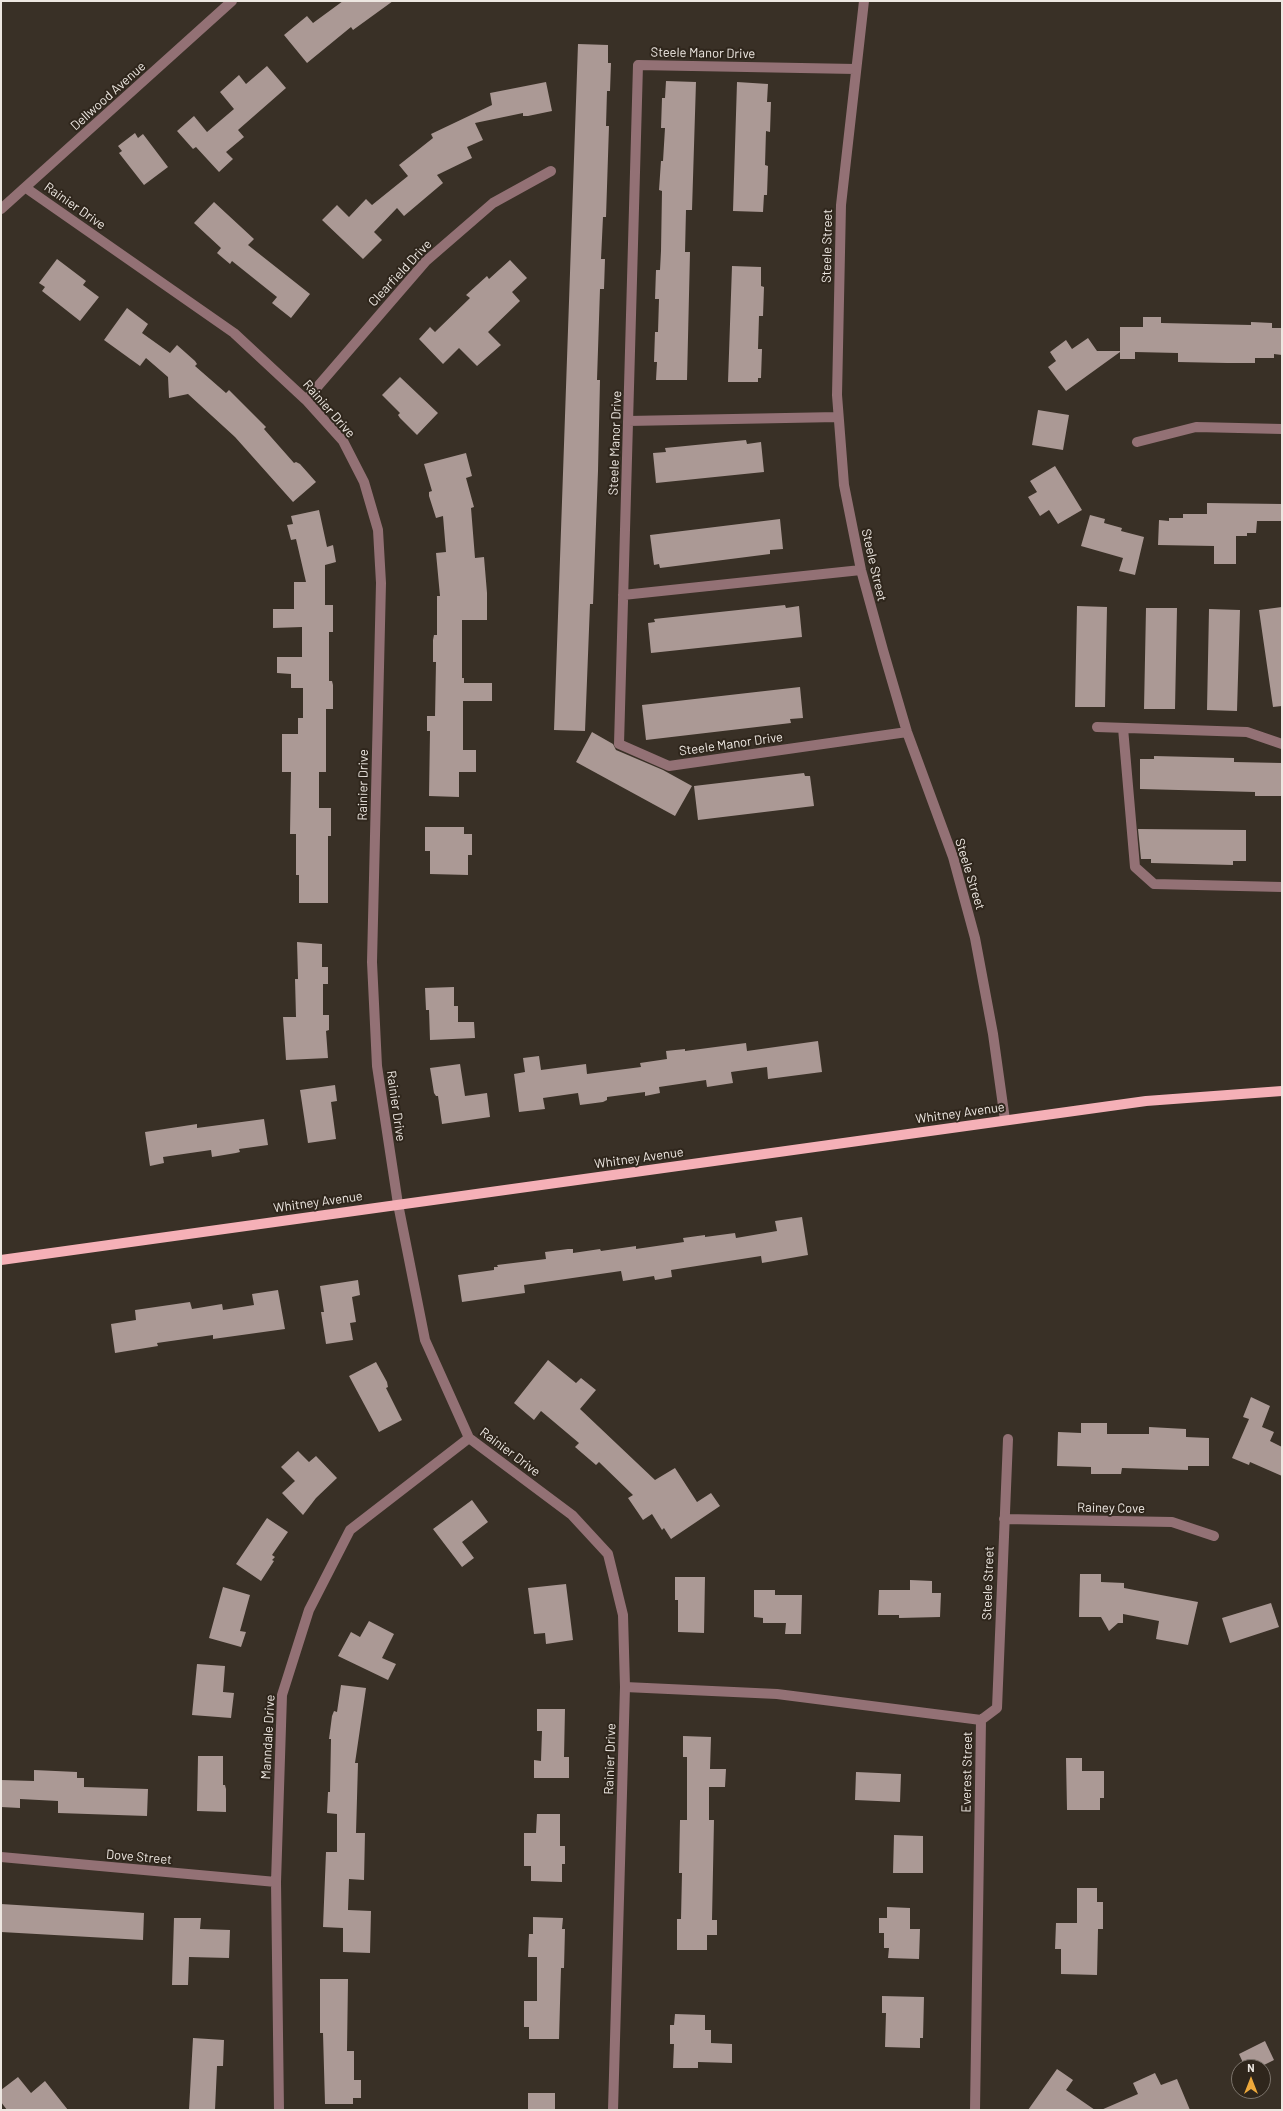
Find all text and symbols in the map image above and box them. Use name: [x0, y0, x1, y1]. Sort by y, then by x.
street label: Steele Manor Drive: [651, 44, 755, 62]
street label: Dellwood Avenue: [67, 58, 149, 134]
street label: Rainier Drive: [41, 179, 109, 233]
street label: Steele Street: [819, 209, 835, 283]
street label: Clearfield Drive: [365, 236, 435, 310]
street label: Rainier Drive: [300, 377, 358, 441]
street label: Steele Manor Drive: [605, 390, 625, 496]
street label: Steele Street: [858, 527, 890, 603]
street label: Steele Manor Drive: [678, 729, 784, 759]
street label: Rainier Drive: [355, 749, 371, 821]
street label: Steele Street: [952, 836, 988, 912]
street label: Rainier Drive: [383, 1070, 409, 1142]
street label: Whitney Avenue: [914, 1099, 1006, 1127]
street label: Whitney Avenue: [593, 1144, 685, 1172]
street label: Whitney Avenue: [272, 1188, 364, 1216]
street label: Rainier Drive: [477, 1424, 543, 1480]
street label: Rainey Cove: [1077, 1500, 1145, 1516]
street label: Steele Street: [979, 1546, 997, 1620]
street label: Manndale Drive: [258, 1694, 278, 1780]
street label: Rainier Drive: [601, 1723, 619, 1795]
street label: Everest Street: [958, 1731, 976, 1813]
street label: Dove Street: [106, 1846, 172, 1868]
north arrow: [1231, 2059, 1271, 2099]
text: N: [1247, 2061, 1255, 2074]

